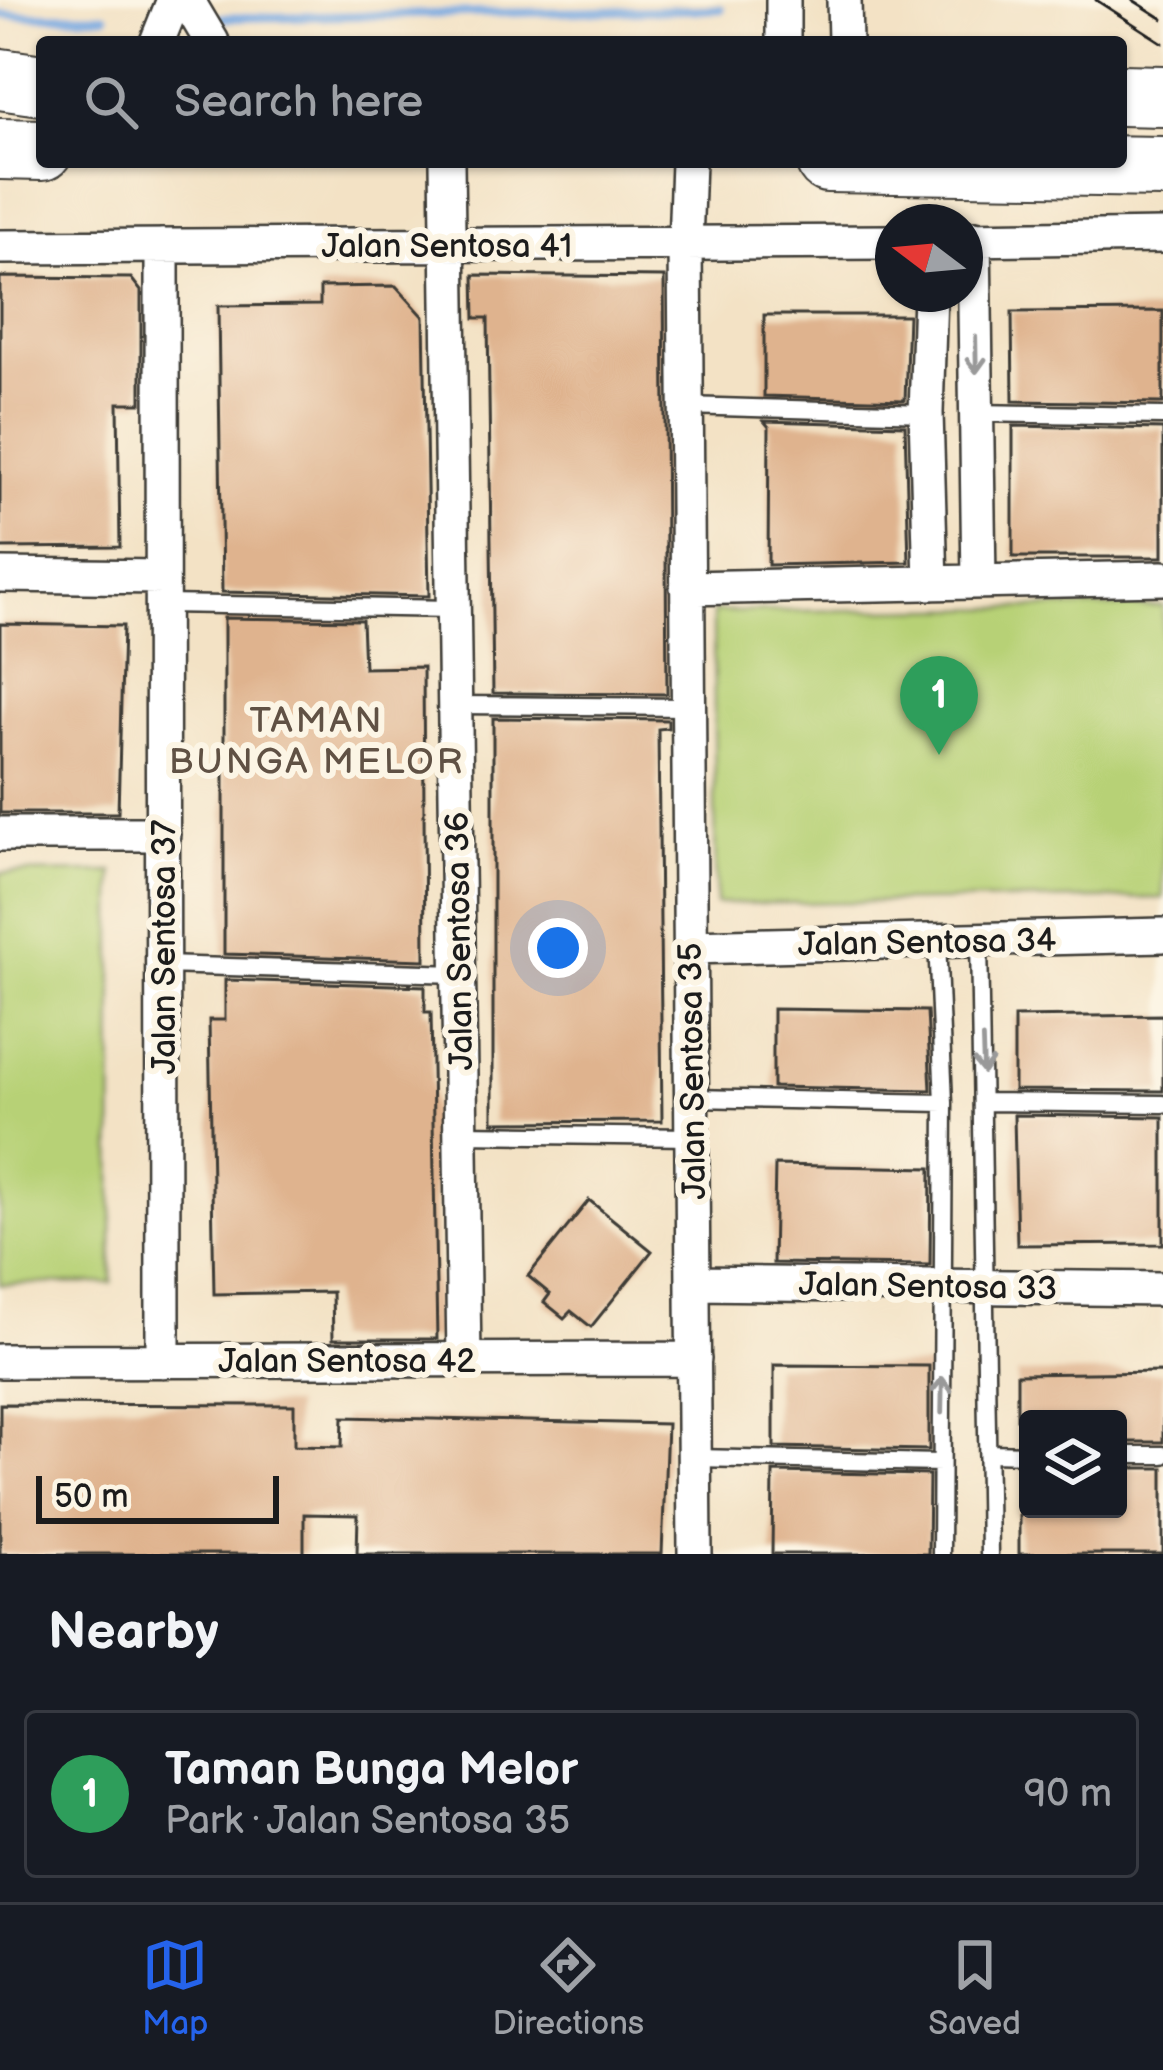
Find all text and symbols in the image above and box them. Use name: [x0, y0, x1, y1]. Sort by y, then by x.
search box: [36, 36, 1127, 168]
icon: search: [78, 69, 144, 135]
text: Search here: [174, 75, 423, 130]
north arrow: [875, 204, 983, 312]
street label: Jalan Sentosa 41: [322, 227, 572, 267]
one-way arrow: [964, 335, 987, 374]
pin: 1: [900, 656, 978, 755]
district label: TAMAN BUNGA MELOR: [169, 700, 465, 784]
street label: Jalan Sentosa 36: [438, 811, 482, 1070]
street label: Jalan Sentosa 37: [145, 820, 185, 1074]
your location: [528, 918, 588, 978]
street label: Jalan Sentosa 34: [798, 921, 1057, 965]
street label: Jalan Sentosa 35: [671, 942, 715, 1200]
one-way arrow: [972, 1036, 995, 1075]
street label: Jalan Sentosa 33: [798, 1265, 1058, 1309]
street label: Jalan Sentosa 42: [218, 1342, 476, 1382]
one-way arrow: [931, 1376, 954, 1415]
map controls: [1019, 1410, 1127, 1518]
button: layers: [1019, 1410, 1127, 1518]
scale bar: [36, 1470, 279, 1523]
text: 50 m: [54, 1477, 129, 1517]
text: Nearby: [48, 1602, 219, 1663]
text: Taman Bunga Melor: [165, 1743, 578, 1798]
text: 1: [82, 1771, 98, 1818]
text: 90 m: [1024, 1771, 1112, 1818]
text: Park · Jalan Sentosa 35: [165, 1798, 570, 1845]
tab: Map: [142, 1932, 208, 2044]
tab: Directions: [493, 1932, 644, 2044]
tab: Saved: [928, 1932, 1021, 2044]

